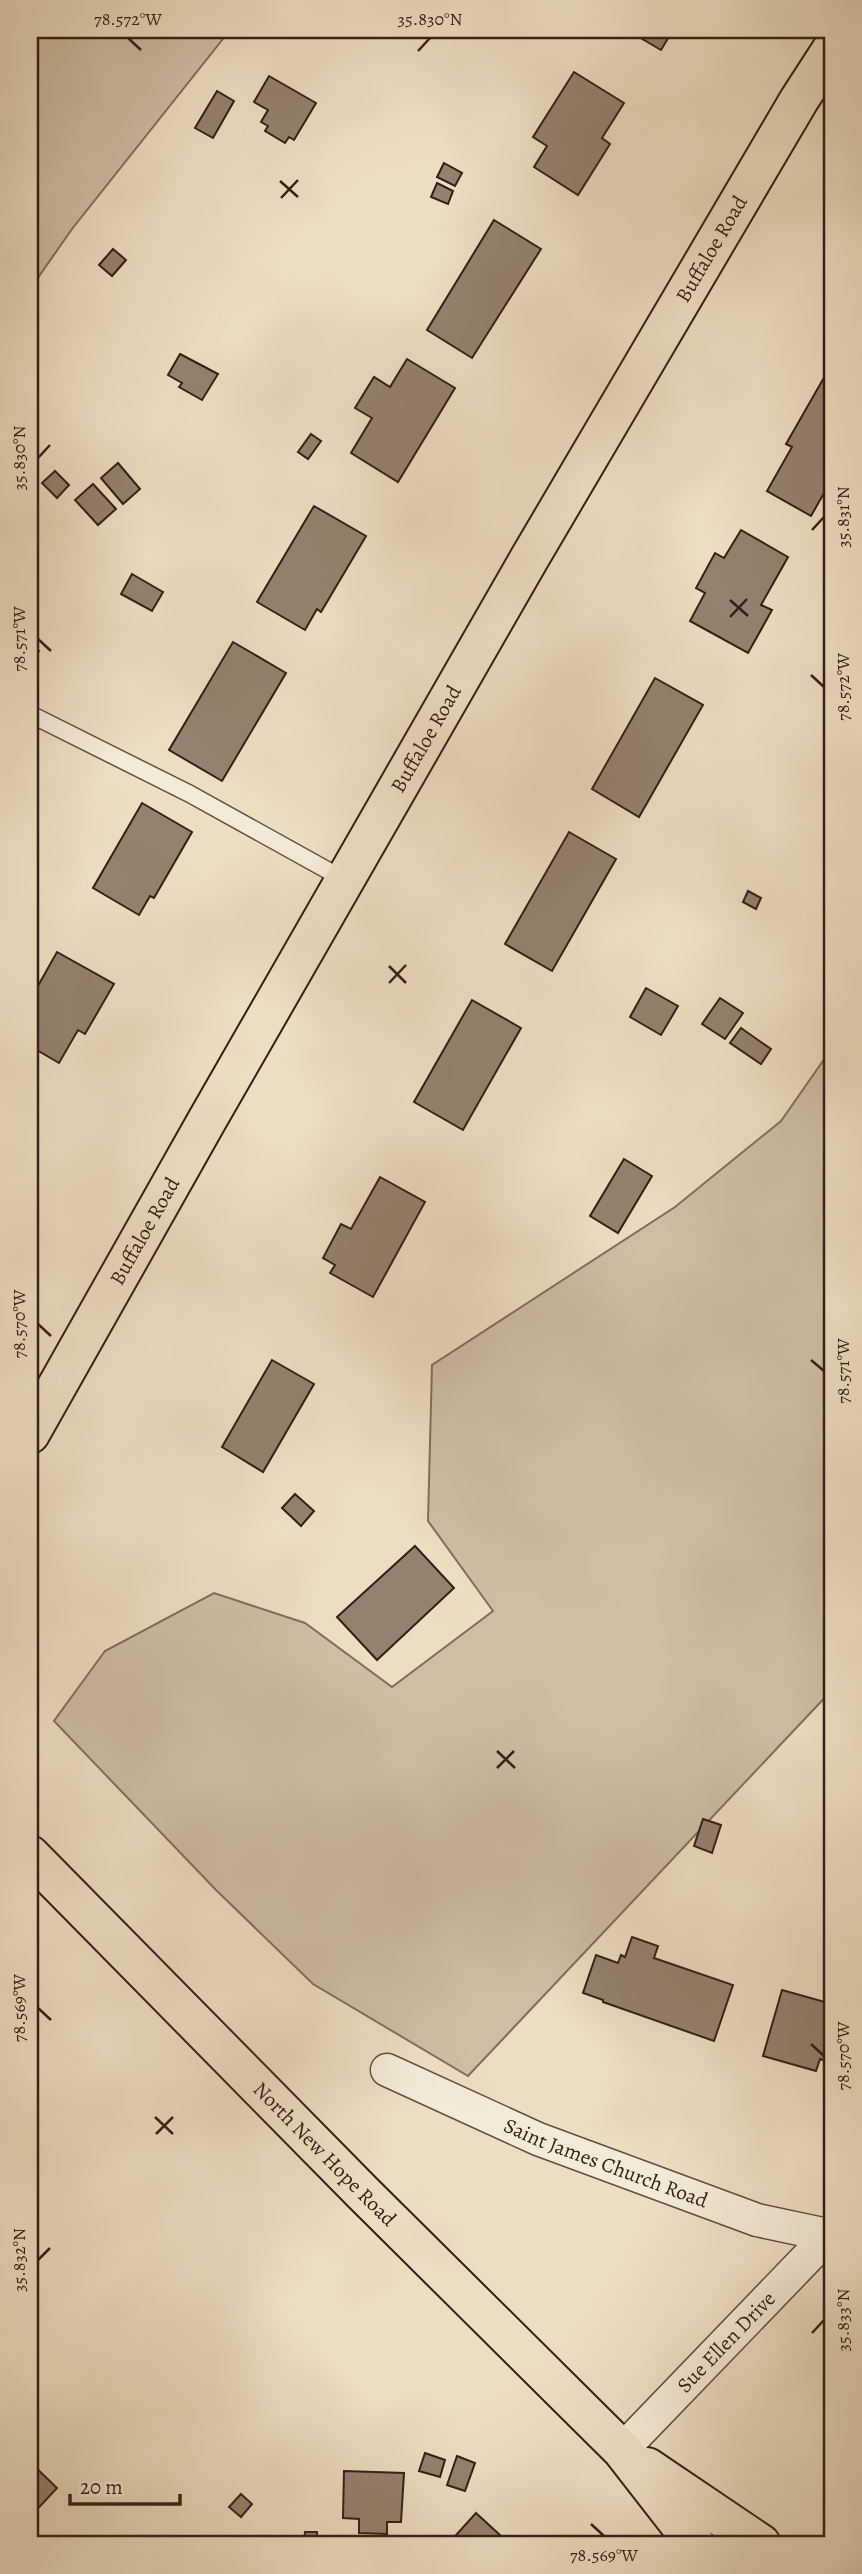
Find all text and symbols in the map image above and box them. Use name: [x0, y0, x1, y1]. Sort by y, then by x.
text: 78.572°W: [94, 7, 162, 31]
text: 35.830°N: [398, 7, 463, 31]
street label: Buffaloe Road: [669, 190, 754, 308]
text: 35.830°N: [7, 425, 31, 490]
text: 35.831°N: [831, 486, 855, 548]
text: 78.571°W: [7, 606, 31, 672]
text: 78.572°W: [831, 653, 855, 721]
street label: Buffaloe Road: [384, 679, 468, 798]
street label: Buffaloe Road: [103, 1171, 186, 1290]
text: 78.570°W: [7, 1289, 31, 1358]
text: 78.571°W: [831, 1338, 855, 1404]
text: 78.569°W: [7, 1974, 31, 2042]
text: 78.570°W: [831, 2021, 855, 2090]
street label: North New Hope Road: [247, 2076, 403, 2233]
street label: Saint James Church Road: [499, 2111, 712, 2215]
text: 35.832°N: [7, 2228, 31, 2292]
street label: Sue Ellen Drive: [671, 2285, 782, 2399]
text: 35.833°N: [831, 2289, 855, 2351]
scale bar: [70, 2462, 180, 2506]
text: 20 m: [80, 2473, 123, 2501]
text: 78.569°W: [570, 2543, 638, 2567]

